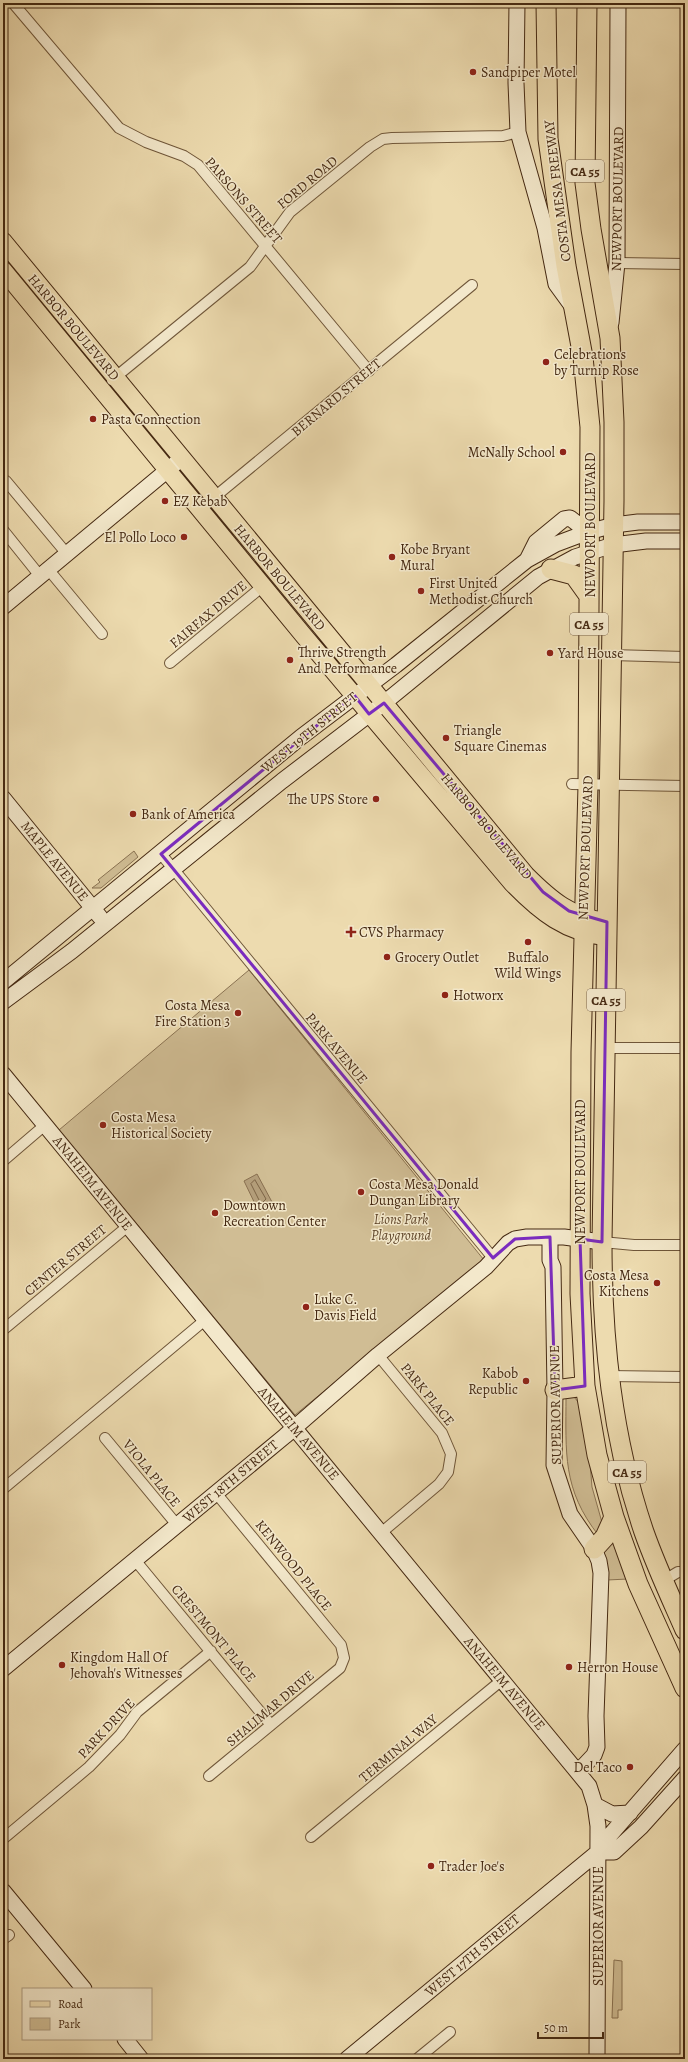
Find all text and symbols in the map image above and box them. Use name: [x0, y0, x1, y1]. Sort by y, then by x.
place label: Sandpiper Motel: [481, 63, 576, 82]
marker: Sandpiper Motel: [468, 67, 478, 77]
street label: COSTA MESA FREEWAY: [539, 119, 576, 263]
street label: NEWPORT BOULEVARD: [607, 126, 628, 272]
street label: FORD ROAD: [273, 151, 342, 213]
street label: PARSONS STREET: [201, 153, 287, 248]
road number: CA 55: [566, 160, 604, 182]
street label: HARBOR BOULEVARD: [23, 270, 124, 385]
place label: Celebrations by Turnip Rose: [554, 345, 639, 380]
street label: BERNARD STREET: [287, 354, 386, 441]
marker: Celebrations by Turnip Rose: [541, 357, 551, 367]
place label: Pasta Connection: [101, 410, 201, 429]
marker: Pasta Connection: [88, 414, 98, 424]
place label: McNally School: [468, 443, 556, 462]
marker: McNally School: [558, 447, 568, 457]
street label: NEWPORT BOULEVARD: [581, 452, 600, 597]
place label: EZ Kebab: [173, 492, 227, 511]
marker: EZ Kebab: [160, 496, 170, 506]
street label: HARBOR BOULEVARD: [229, 520, 330, 635]
place label: El Pollo Loco: [104, 528, 176, 547]
marker: El Pollo Loco: [179, 532, 189, 542]
place label: Kobe Bryant Mural: [400, 540, 471, 575]
marker: Kobe Bryant Mural: [387, 552, 397, 562]
place label: First United Methodist Church: [429, 574, 533, 609]
street label: FAIRFAX DRIVE: [166, 576, 251, 652]
marker: First United Methodist Church: [416, 586, 426, 596]
road number: CA 55: [570, 613, 608, 635]
place label: Thrive Strength And Performance: [297, 643, 397, 678]
place label: Yard House: [557, 644, 623, 663]
marker: Yard House: [545, 648, 555, 658]
marker: Thrive Strength And Performance: [285, 655, 295, 665]
street label: WEST 19TH STREET: [256, 687, 362, 778]
place label: Triangle Square Cinemas: [454, 721, 547, 756]
marker: Triangle Square Cinemas: [441, 733, 451, 743]
street label: HARBOR BOULEVARD: [436, 769, 537, 884]
street label: NEWPORT BOULEVARD: [573, 775, 598, 921]
place label: The UPS Store: [287, 790, 368, 809]
marker: The UPS Store: [371, 794, 381, 804]
place label: Bank of America: [141, 805, 236, 824]
marker: Bank of America: [128, 809, 138, 819]
street label: MAPLE AVENUE: [16, 817, 93, 905]
place label: CVS Pharmacy: [359, 923, 444, 942]
marker: CVS Pharmacy: [346, 927, 356, 937]
marker: Buffalo Wild Wings: [523, 937, 533, 947]
place label: Grocery Outlet: [395, 948, 479, 967]
place label: Buffalo Wild Wings: [494, 948, 561, 983]
marker: Grocery Outlet: [382, 952, 392, 962]
place label: Hotworx: [453, 986, 504, 1005]
road number: CA 55: [587, 989, 625, 1011]
marker: Hotworx: [440, 990, 450, 1000]
place label: Costa Mesa Fire Station 3: [155, 996, 230, 1031]
marker: Costa Mesa Fire Station 3: [233, 1008, 243, 1018]
street label: PARK AVENUE: [301, 1009, 372, 1088]
street label: NEWPORT BOULEVARD: [571, 1099, 590, 1244]
place label: Costa Mesa Historical Society: [111, 1108, 212, 1143]
marker: Costa Mesa Historical Society: [98, 1120, 108, 1130]
street label: ANAHEIM AVENUE: [48, 1131, 137, 1235]
place label: Costa Mesa Donald Dungan Library: [369, 1175, 479, 1210]
marker: Costa Mesa Donald Dungan Library: [356, 1187, 366, 1197]
place label: Downtown Recreation Center: [223, 1196, 327, 1231]
marker: Downtown Recreation Center: [210, 1208, 220, 1218]
park label: Lions Park Playground: [371, 1210, 432, 1245]
street label: CENTER STREET: [20, 1220, 111, 1300]
place label: Costa Mesa Kitchens: [584, 1266, 649, 1301]
marker: Costa Mesa Kitchens: [652, 1278, 662, 1288]
place label: Luke C. Davis Field: [314, 1290, 377, 1325]
marker: Luke C. Davis Field: [301, 1302, 311, 1312]
street label: SUPERIOR AVENUE: [545, 1345, 566, 1465]
street label: PARK PLACE: [396, 1359, 459, 1430]
place label: Kabob Republic: [468, 1364, 518, 1399]
marker: Kabob Republic: [521, 1376, 531, 1386]
street label: ANAHEIM AVENUE: [253, 1382, 344, 1484]
street label: VIOLA PLACE: [118, 1435, 185, 1511]
street label: WEST 18TH STREET: [178, 1435, 282, 1528]
road number: CA 55: [608, 1461, 646, 1483]
street label: KENWOOD PLACE: [251, 1516, 336, 1615]
street label: CRESTMONT PLACE: [167, 1580, 260, 1686]
street label: ANAHEIM AVENUE: [459, 1632, 550, 1734]
place label: Kingdom Hall Of Jehovah's Witnesses: [70, 1648, 182, 1683]
place label: Herron House: [577, 1658, 658, 1677]
marker: Kingdom Hall Of Jehovah's Witnesses: [57, 1660, 67, 1670]
marker: Herron House: [564, 1662, 574, 1672]
street label: SHALIMAR DRIVE: [222, 1666, 318, 1751]
street label: PARK DRIVE: [74, 1694, 139, 1763]
street label: TERMINAL WAY: [355, 1710, 442, 1787]
place label: Del Taco: [574, 1758, 622, 1777]
marker: Del Taco: [625, 1762, 635, 1772]
place label: Trader Joe's: [439, 1857, 505, 1876]
marker: Trader Joe's: [426, 1861, 436, 1871]
street label: SUPERIOR AVENUE: [589, 1866, 608, 1986]
street label: WEST 17TH STREET: [420, 1910, 524, 2001]
legend: [22, 1988, 152, 2040]
text: Road: [58, 1996, 84, 2012]
scale bar: [538, 2014, 603, 2040]
text: Park: [58, 2016, 81, 2032]
text: 50 m: [544, 2020, 568, 2036]

